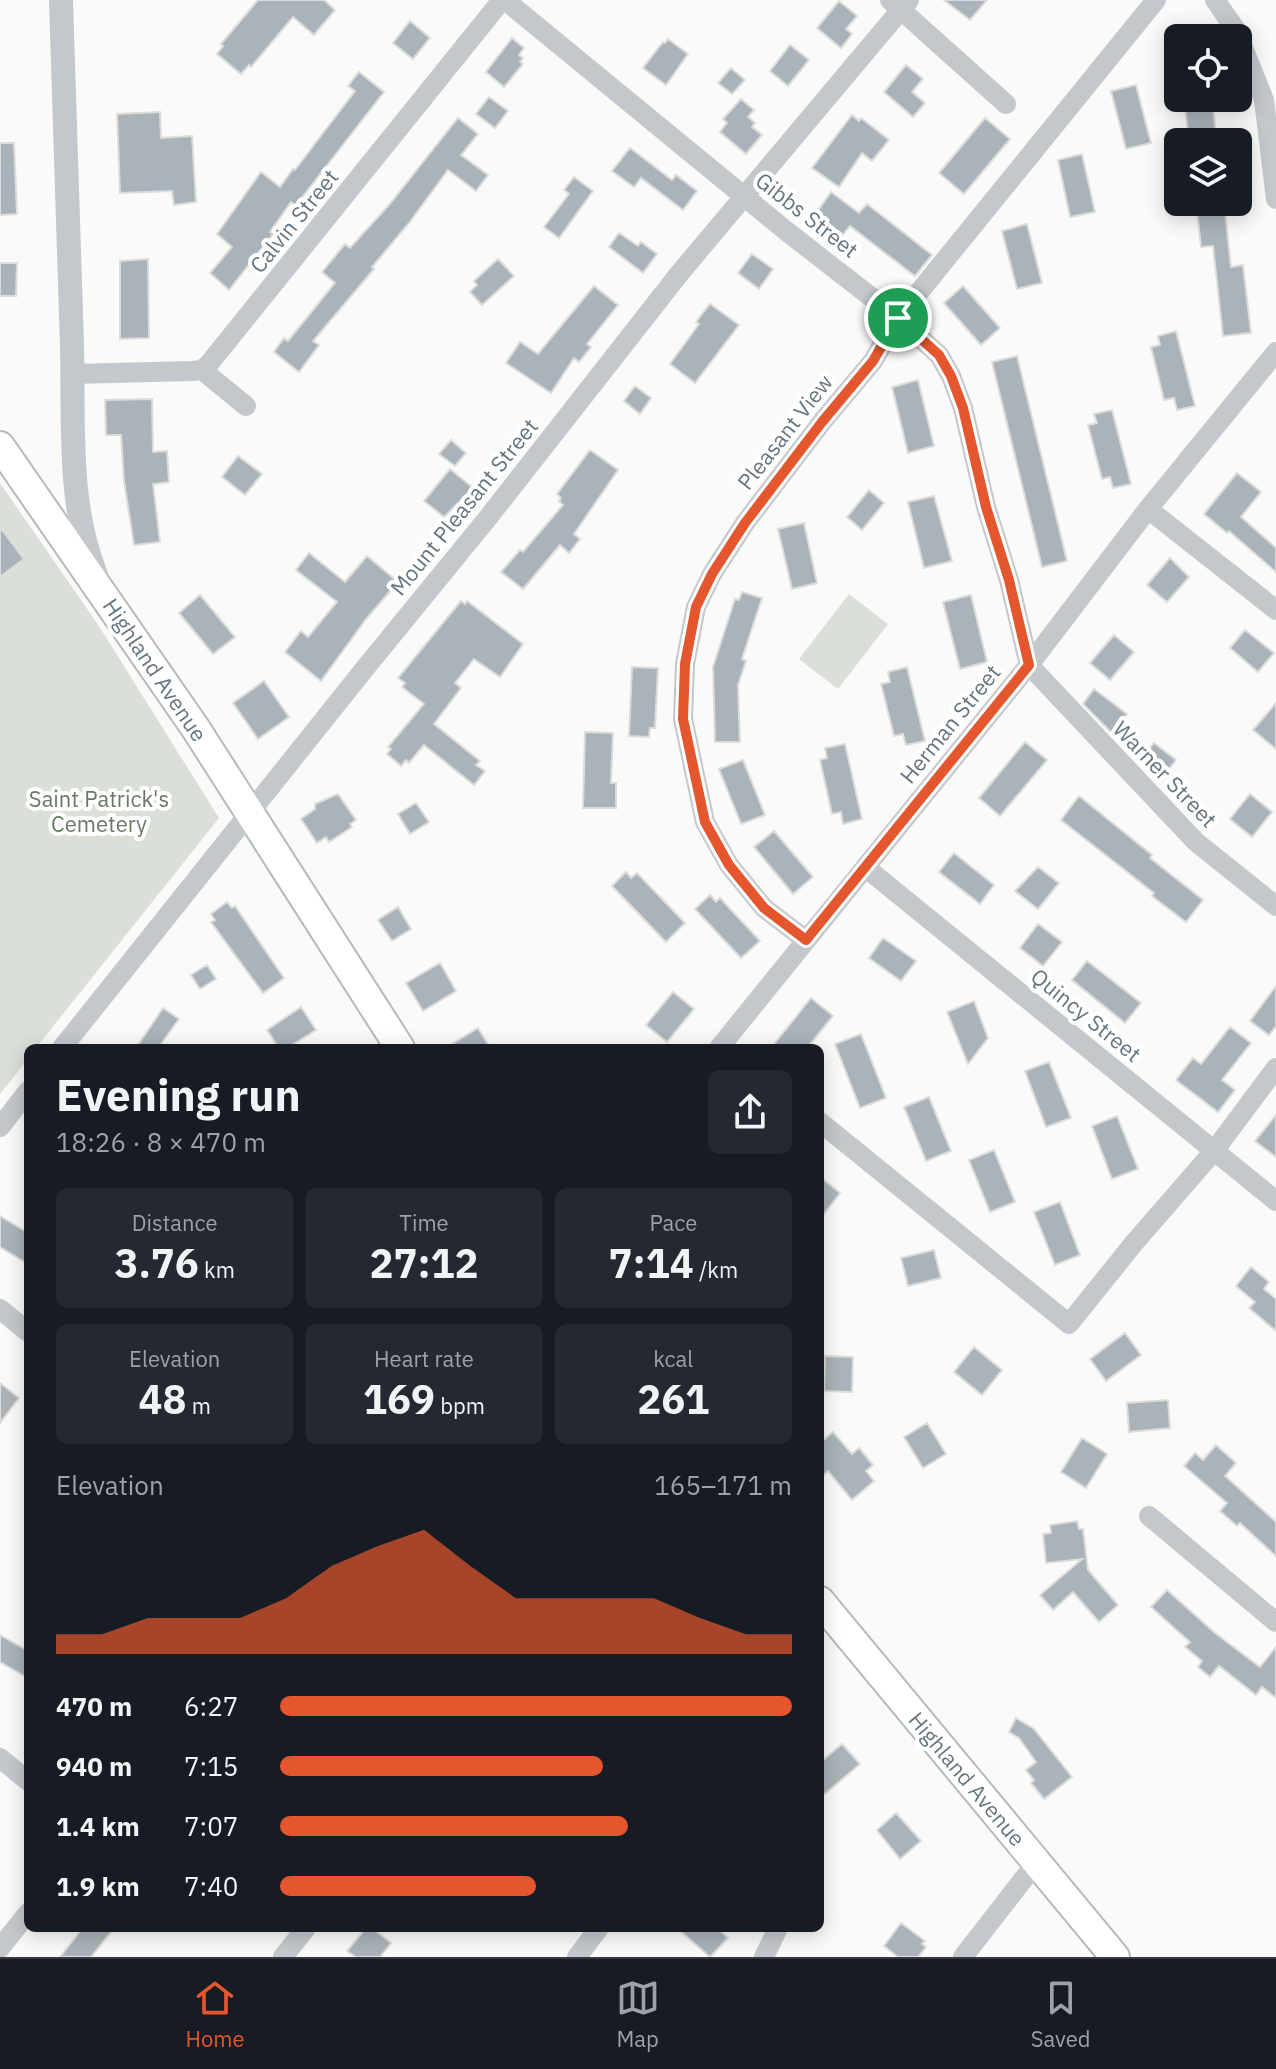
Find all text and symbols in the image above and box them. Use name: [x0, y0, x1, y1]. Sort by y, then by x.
map controls: [1164, 24, 1252, 216]
button: locate: [1164, 24, 1252, 112]
button: layers: [1164, 128, 1252, 216]
street label: Calvin Street: [243, 163, 344, 279]
street label: Gibbs Street: [750, 165, 865, 264]
pin: [864, 284, 932, 352]
icon: arrive: [876, 296, 920, 340]
street label: Pleasant View: [730, 368, 839, 495]
street label: Mount Pleasant Street: [383, 412, 544, 601]
street label: Highland Avenue: [97, 592, 214, 747]
street label: Herman Street: [893, 658, 1006, 789]
street label: Warner Street: [1107, 714, 1224, 833]
park label: Saint Patrick's Cemetery: [29, 784, 169, 838]
street label: Quincy Street: [1025, 961, 1147, 1068]
text: Evening run: [56, 1066, 301, 1123]
button: share: [708, 1070, 792, 1154]
text: 18:26 · 8 × 470 m: [56, 1125, 266, 1159]
text: Distance: [132, 1208, 218, 1237]
text: Time: [399, 1208, 449, 1237]
text: Pace: [649, 1208, 697, 1237]
text: 3.76: [114, 1237, 199, 1289]
text: 27:12: [369, 1237, 479, 1289]
text: 7:14: [609, 1237, 694, 1289]
text: km: [199, 1255, 235, 1284]
text: /km: [694, 1255, 738, 1284]
text: Elevation: [129, 1344, 220, 1373]
text: Heart rate: [374, 1344, 474, 1373]
text: kcal: [653, 1344, 693, 1373]
text: 48: [138, 1373, 186, 1425]
text: 169: [363, 1373, 435, 1425]
text: 261: [637, 1373, 709, 1425]
text: m: [186, 1391, 211, 1420]
text: bpm: [435, 1391, 485, 1420]
text: Elevation: [56, 1468, 164, 1502]
text: 165–171 m: [654, 1468, 792, 1502]
text: 470 m: [56, 1689, 132, 1723]
text: 6:27: [184, 1689, 238, 1723]
street label: Highland Avenue: [903, 1705, 1032, 1852]
text: 940 m: [56, 1749, 132, 1783]
text: 7:15: [184, 1749, 238, 1783]
text: 1.4 km: [56, 1809, 140, 1843]
text: 7:07: [184, 1809, 238, 1843]
text: 1.9 km: [56, 1869, 140, 1903]
text: 7:40: [184, 1869, 238, 1903]
tab: Home: [185, 1976, 245, 2053]
tab: Map: [616, 1976, 660, 2053]
tab: Saved: [1031, 1976, 1090, 2053]

